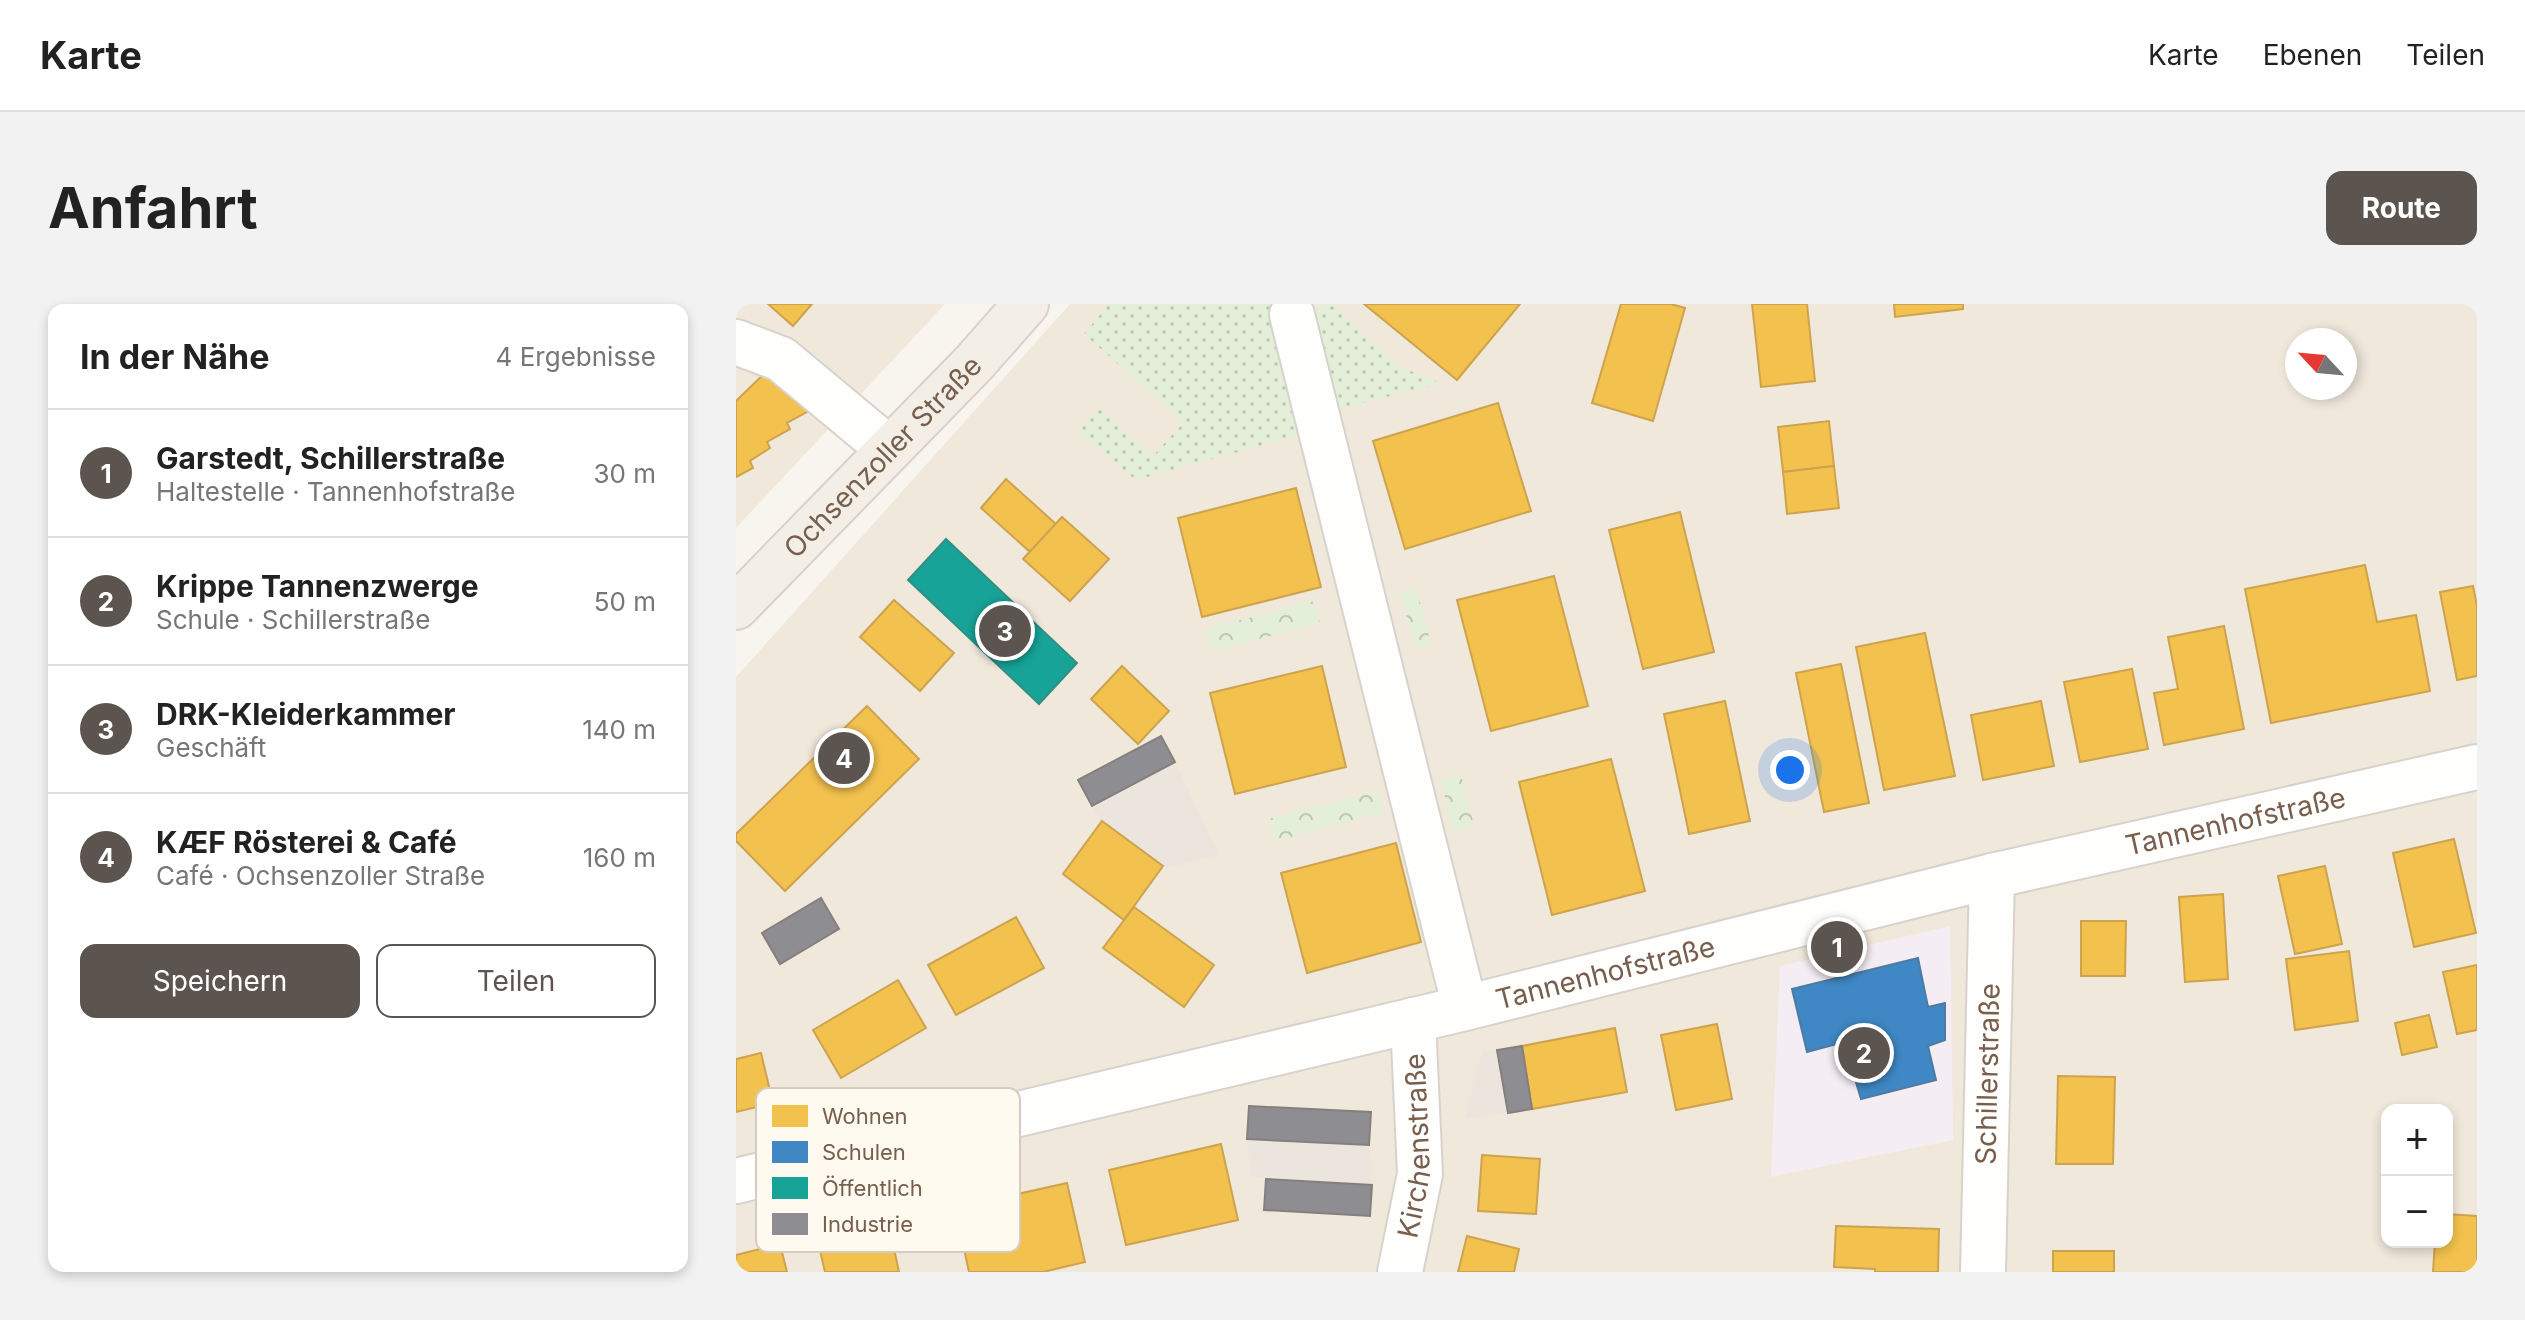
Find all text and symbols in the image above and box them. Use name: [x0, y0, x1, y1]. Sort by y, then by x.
text: Karte: [40, 32, 142, 78]
text: Karte: [2148, 38, 2219, 72]
text: Ebenen: [2263, 38, 2362, 72]
text: Teilen: [2406, 38, 2485, 72]
button: Route: [2326, 171, 2477, 245]
text: Anfahrt: [48, 174, 258, 242]
north arrow: [2285, 328, 2357, 400]
text: In der Nähe: [80, 336, 269, 377]
text: 4 Ergebnisse: [496, 341, 656, 372]
street label: Ochsenzoller Straße: [777, 349, 989, 565]
text: Garstedt, Schillerstraße: [156, 440, 505, 476]
text: 1: [100, 458, 112, 489]
text: 30 m: [593, 458, 656, 489]
text: Haltestelle · Tannenhofstraße: [156, 476, 516, 507]
text: Krippe Tannenzwerge: [156, 568, 479, 604]
text: 2: [98, 586, 114, 617]
text: 50 m: [594, 586, 656, 617]
pin: 3: [979, 601, 1031, 661]
text: Schule · Schillerstraße: [156, 604, 430, 635]
text: DRK-Kleiderkammer: [156, 696, 456, 732]
text: 3: [98, 714, 114, 745]
text: 140 m: [582, 714, 656, 745]
pin: 4: [818, 728, 870, 788]
text: Geschäft: [156, 732, 266, 763]
your location: [1770, 750, 1810, 790]
street label: Tannenhofstraße: [2122, 780, 2349, 863]
text: KÆF Rösterei & Café: [156, 824, 457, 860]
text: 4: [97, 842, 115, 873]
text: 160 m: [583, 842, 656, 873]
text: Café · Ochsenzoller Straße: [156, 860, 485, 891]
pin: 1: [1811, 917, 1863, 977]
street label: Tannenhofstraße: [1492, 929, 1719, 1017]
button: Speichern: [80, 944, 360, 1018]
button: Teilen: [376, 944, 656, 1018]
street label: Schillerstraße: [1968, 983, 2007, 1165]
pin: 2: [1838, 1023, 1890, 1083]
street label: Kirchenstraße: [1390, 1053, 1437, 1241]
legend: [756, 1088, 1020, 1252]
text: Wohnen: [822, 1103, 908, 1129]
map controls: [2381, 1104, 2453, 1248]
button: +: [2381, 1104, 2453, 1176]
text: Schulen: [822, 1139, 906, 1165]
text: Öffentlich: [822, 1175, 923, 1201]
button: −: [2381, 1176, 2453, 1248]
text: Industrie: [822, 1211, 913, 1237]

